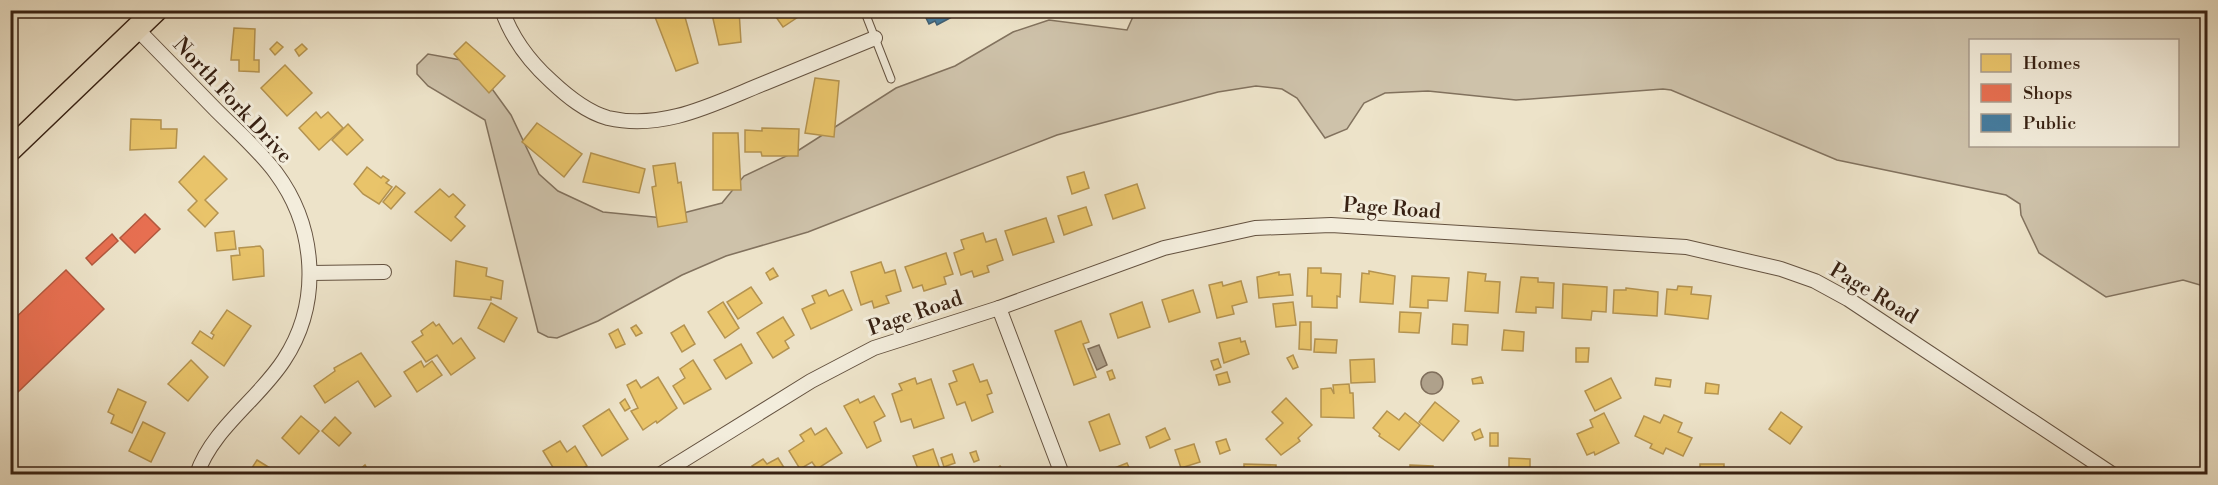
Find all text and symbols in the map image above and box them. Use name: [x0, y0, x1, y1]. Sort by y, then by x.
street label: North Fork Drive: [167, 32, 297, 169]
legend: [1969, 39, 2179, 147]
text: Homes: [2023, 52, 2080, 75]
text: Shops: [2023, 82, 2073, 105]
text: Public: [2023, 112, 2076, 135]
street label: Page Road: [1342, 193, 1442, 225]
street label: Page Road: [1825, 257, 1922, 330]
street label: Page Road: [865, 286, 966, 342]

